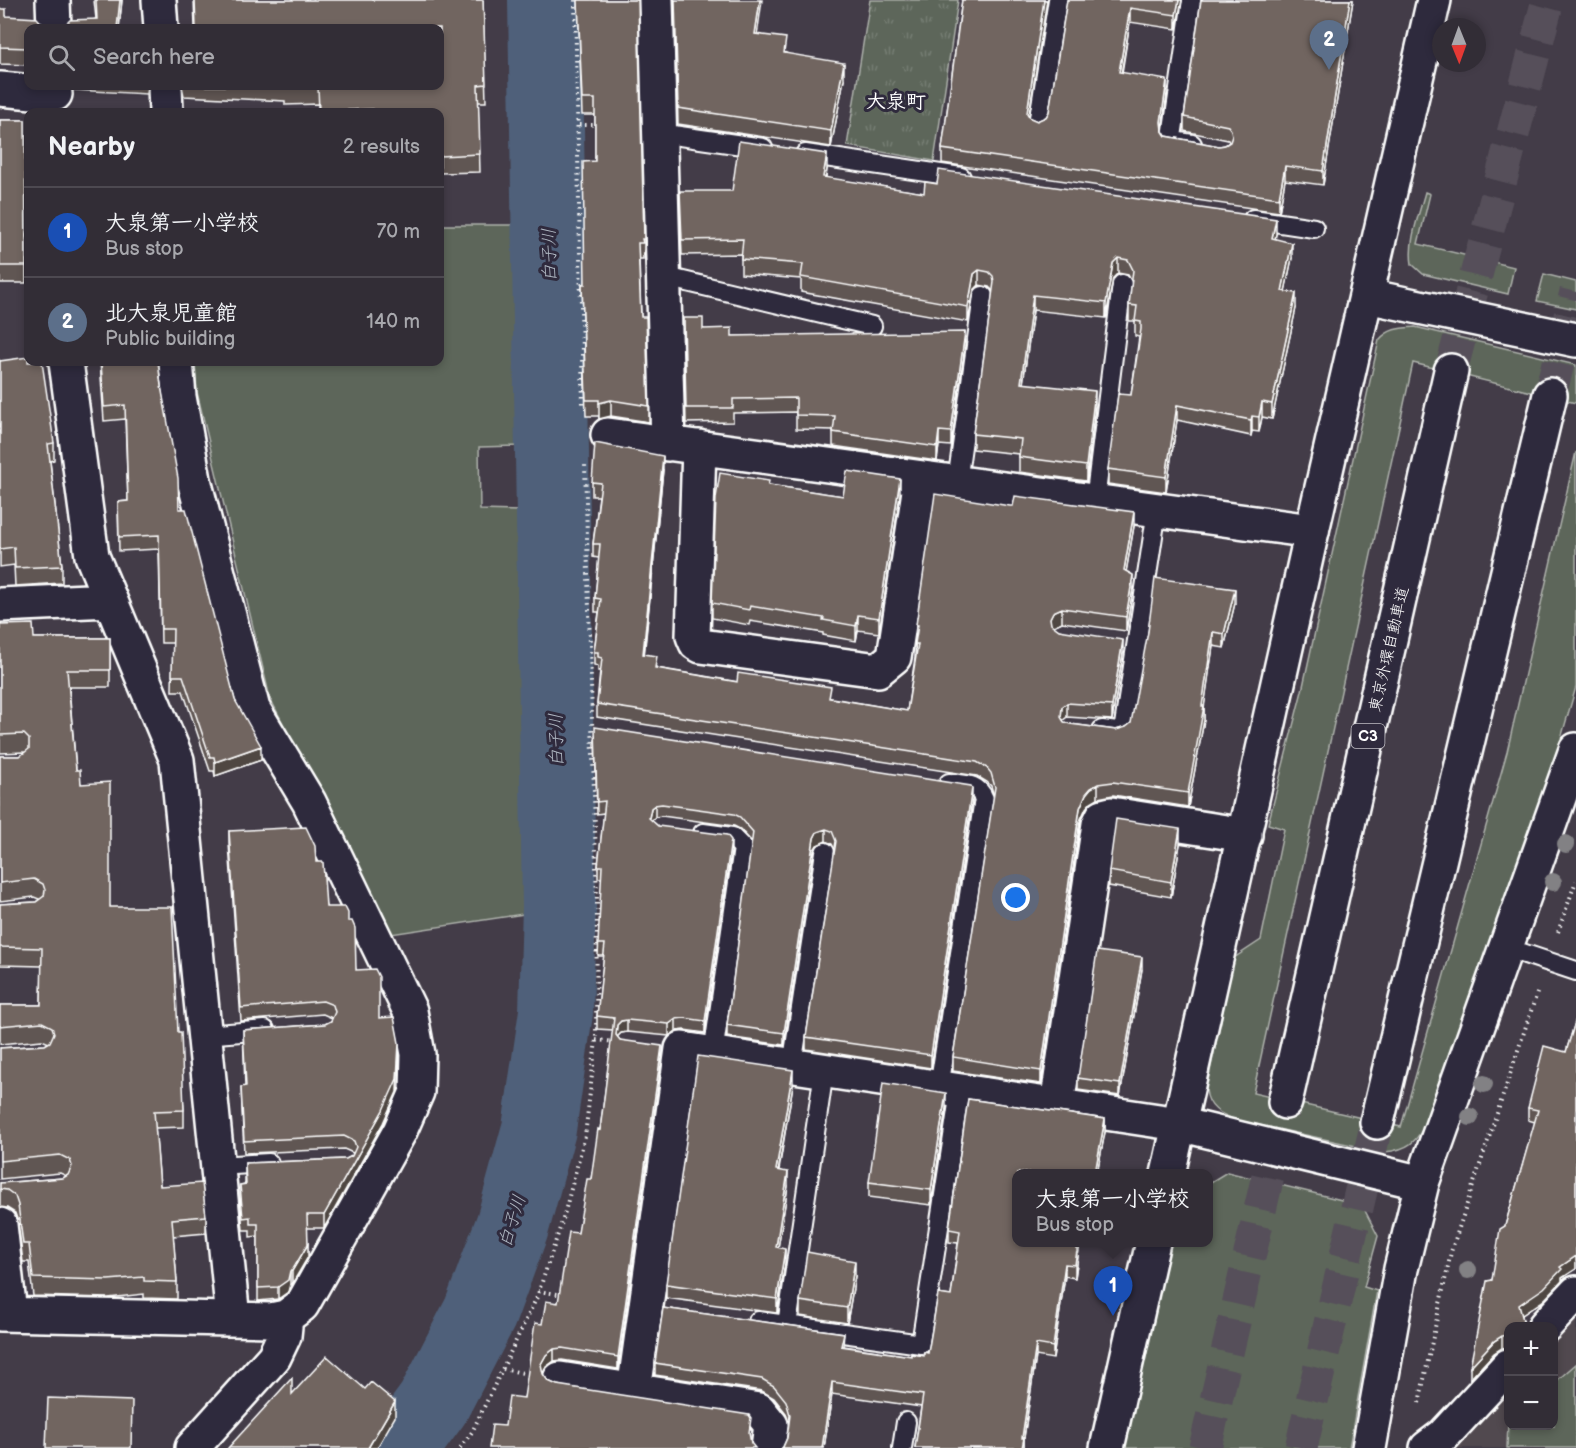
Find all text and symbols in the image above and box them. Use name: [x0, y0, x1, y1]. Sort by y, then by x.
north arrow: [1432, 18, 1486, 72]
pin: 2: [1310, 20, 1348, 70]
search box: [24, 24, 444, 90]
icon: search: [45, 41, 78, 74]
text: Search here: [93, 44, 215, 71]
district label: 大泉町: [866, 90, 926, 114]
text: Nearby: [48, 132, 135, 163]
text: 2 results: [343, 135, 420, 159]
text: 大泉第一小学校: [105, 210, 259, 237]
text: 1: [63, 220, 72, 244]
text: 70 m: [376, 220, 420, 244]
water label: 白子川: [539, 228, 560, 282]
text: Bus stop: [105, 237, 184, 261]
text: 北大泉児童館: [105, 300, 237, 327]
text: 2: [62, 310, 73, 334]
text: 140 m: [366, 310, 420, 334]
text: Public building: [105, 327, 235, 351]
street label: 東京外環自動車道: [1366, 585, 1413, 714]
water label: 白子川: [546, 713, 567, 767]
road number: C3: [1352, 724, 1384, 748]
your location: [1001, 883, 1030, 912]
popup: [1012, 1169, 1213, 1247]
text: 大泉第一小学校: [1035, 1186, 1190, 1213]
water label: 白子川: [495, 1192, 530, 1250]
text: Bus stop: [1035, 1213, 1114, 1237]
pin: 1: [1094, 1266, 1132, 1316]
map controls: [1504, 1322, 1558, 1430]
button: +: [1504, 1322, 1558, 1376]
button: −: [1504, 1376, 1558, 1430]

